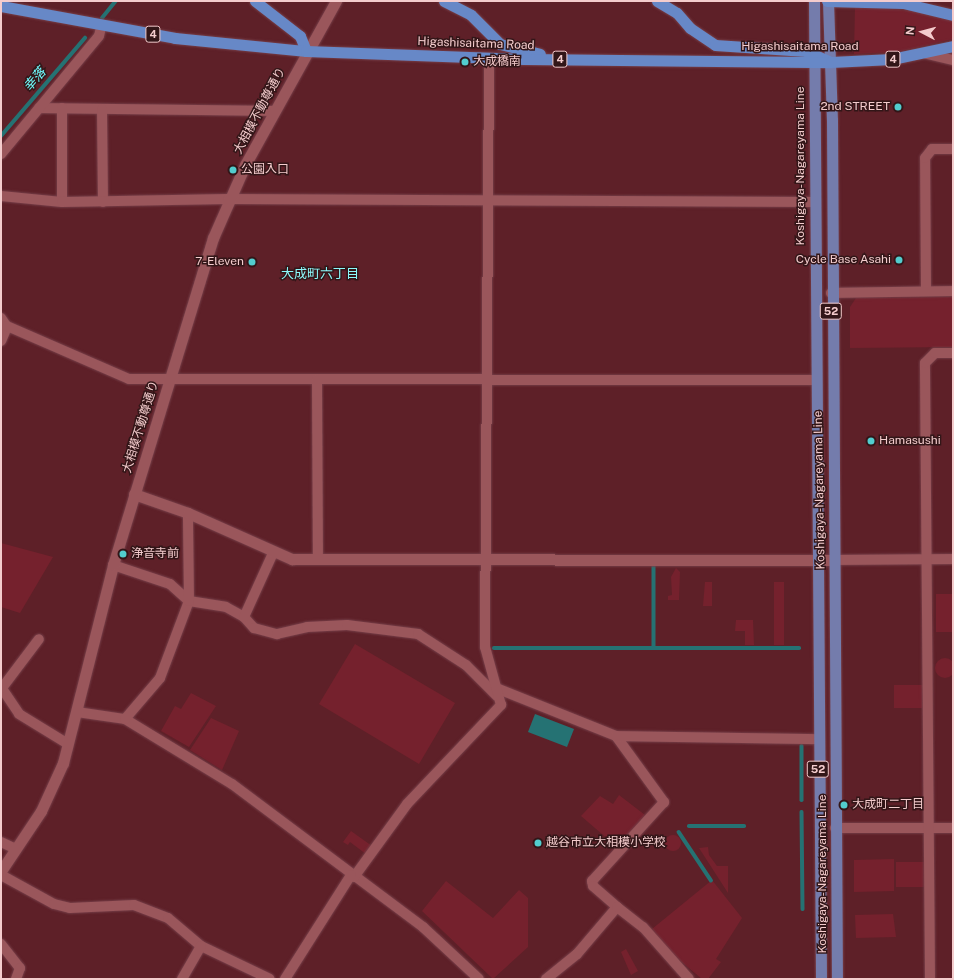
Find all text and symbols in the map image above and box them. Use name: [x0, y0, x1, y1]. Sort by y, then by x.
north arrow: [902, 12, 942, 52]
road number: 4: [145, 25, 161, 43]
text: N: [904, 26, 916, 36]
street label: Higashisaitama Road: [417, 35, 535, 53]
street label: Higashisaitama Road: [741, 40, 859, 54]
road number: 4: [552, 50, 568, 68]
road number: 4: [885, 50, 901, 68]
place label: 大成橋南: [473, 55, 521, 69]
marker: 大成橋南: [460, 57, 470, 67]
water label: 幸落: [21, 65, 49, 95]
street label: 大相模不動尊通り: [231, 65, 289, 157]
street label: Koshigaya-Nagareyama Line: [794, 86, 808, 246]
place label: 2nd STREET: [820, 100, 890, 114]
marker: 2nd STREET: [893, 102, 903, 112]
place label: 公園入口: [241, 163, 289, 177]
marker: 公園入口: [228, 165, 238, 175]
place label: Cycle Base Asahi: [796, 253, 891, 267]
place label: 7-Eleven: [195, 255, 244, 269]
marker: Cycle Base Asahi: [894, 255, 904, 265]
marker: 7-Eleven: [247, 257, 257, 267]
district label: 大成町六丁目: [281, 266, 359, 282]
road number: 52: [819, 302, 843, 320]
street label: 大相模不動尊通り: [120, 379, 162, 475]
street label: Koshigaya-Nagareyama Line: [811, 410, 829, 570]
place label: Hamasushi: [879, 434, 941, 448]
marker: Hamasushi: [866, 436, 876, 446]
place label: 浄音寺前: [131, 547, 179, 561]
marker: 浄音寺前: [118, 549, 128, 559]
road number: 52: [806, 760, 830, 778]
street label: Koshigaya-Nagareyama Line: [816, 794, 830, 954]
place label: 大成町二丁目: [852, 798, 924, 812]
marker: 大成町二丁目: [839, 800, 849, 810]
place label: 越谷市立大相模小学校: [546, 836, 666, 850]
marker: 越谷市立大相模小学校: [533, 838, 543, 848]

